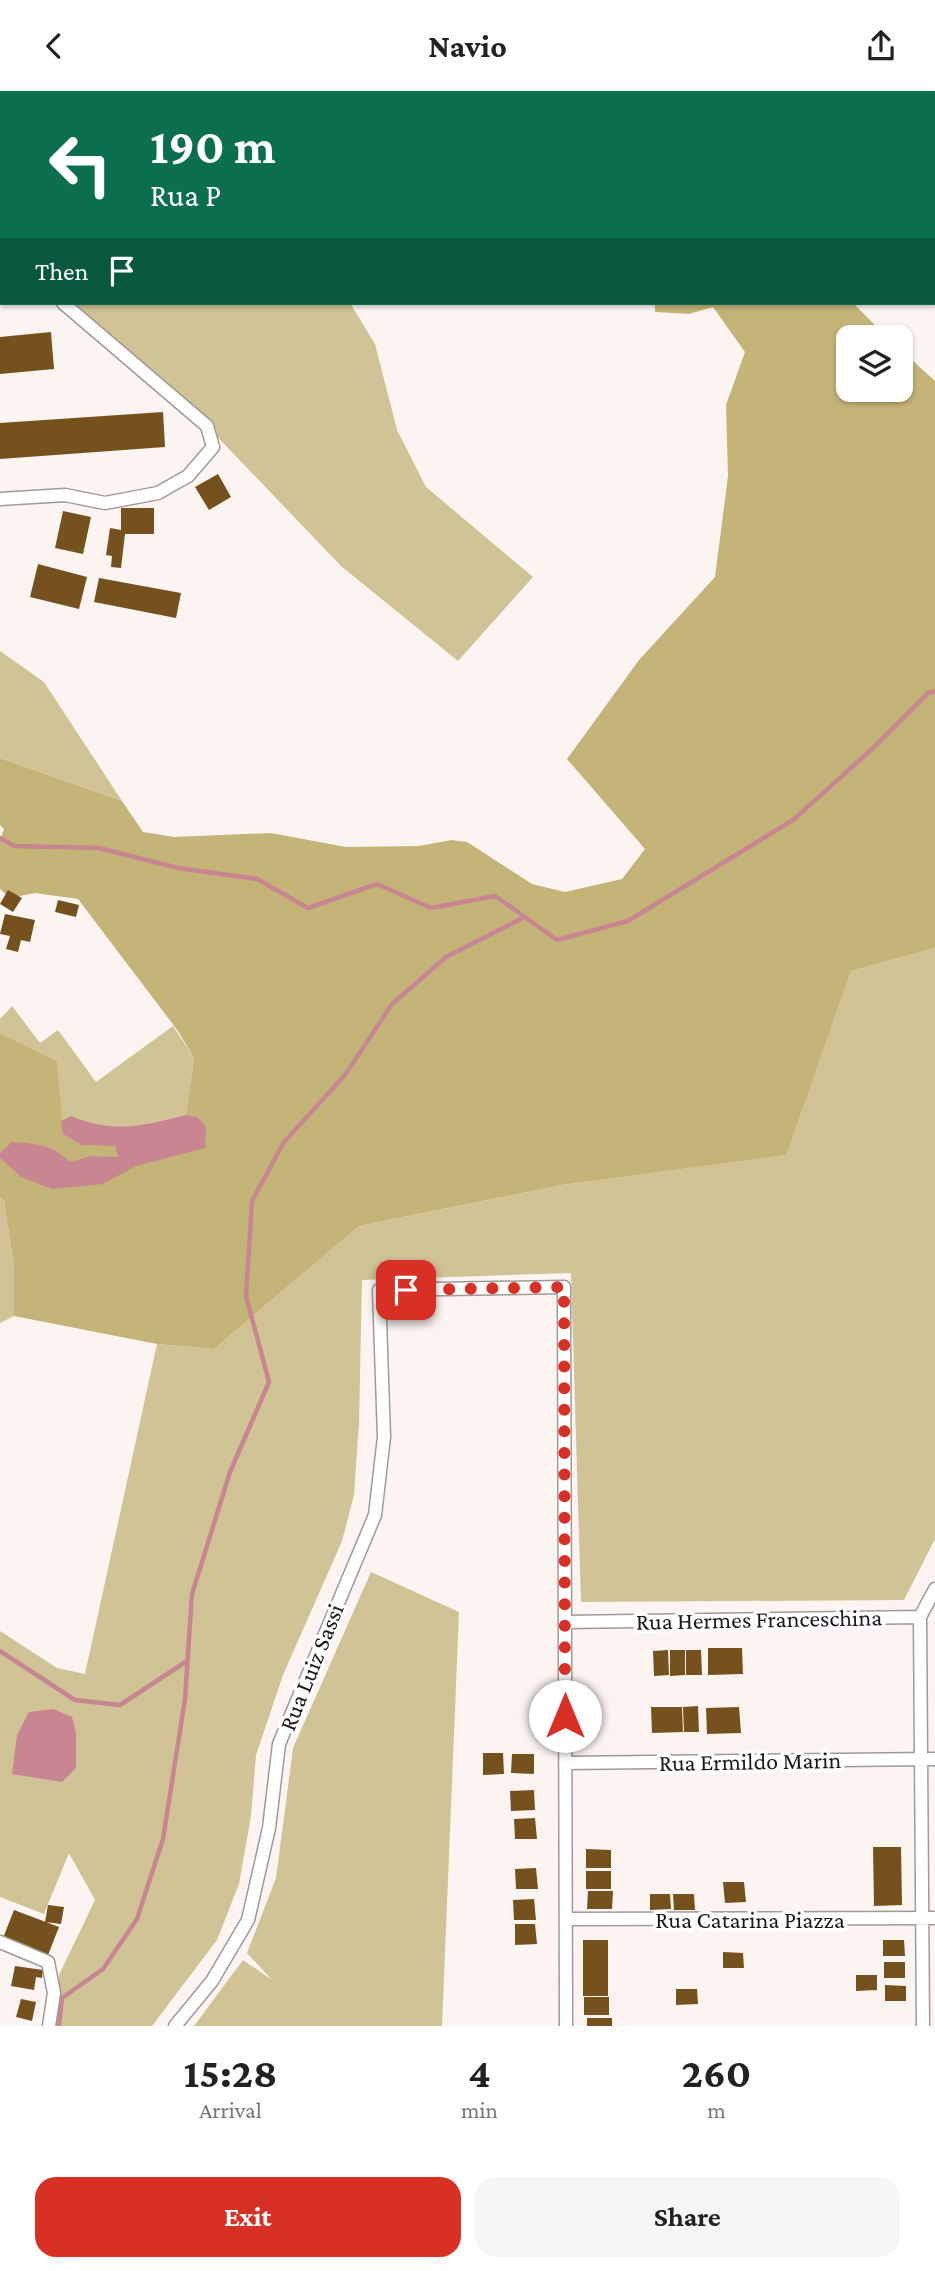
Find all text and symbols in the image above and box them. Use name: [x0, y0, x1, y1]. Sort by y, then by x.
icon: back: [35, 27, 73, 65]
icon: share: [862, 27, 900, 65]
text: Navio: [428, 28, 507, 64]
icon: left: [35, 119, 126, 210]
text: 190 m: [150, 119, 276, 174]
text: Rua P: [150, 177, 221, 213]
icon: arrive: [103, 252, 141, 290]
text: Then: [35, 257, 89, 286]
map controls: [836, 325, 913, 402]
button: layers: [836, 325, 913, 402]
pin: [376, 1260, 436, 1320]
icon: arrive: [387, 1271, 425, 1309]
street label: Rua Luiz Sassi: [273, 1600, 349, 1734]
street label: Rua Hermes Franceschina: [636, 1603, 882, 1635]
position arrow: [528, 1679, 602, 1753]
street label: Rua Ermildo Marin: [658, 1746, 842, 1776]
street label: Rua Catarina Piazza: [655, 1906, 845, 1933]
text: 15:28: [184, 2049, 277, 2096]
text: 4: [468, 2049, 491, 2096]
text: 260: [682, 2049, 751, 2096]
text: Arrival: [199, 2097, 262, 2123]
text: min: [461, 2097, 498, 2123]
text: m: [707, 2097, 726, 2123]
button: Exit: [35, 2177, 461, 2257]
button: Share: [475, 2177, 900, 2257]

